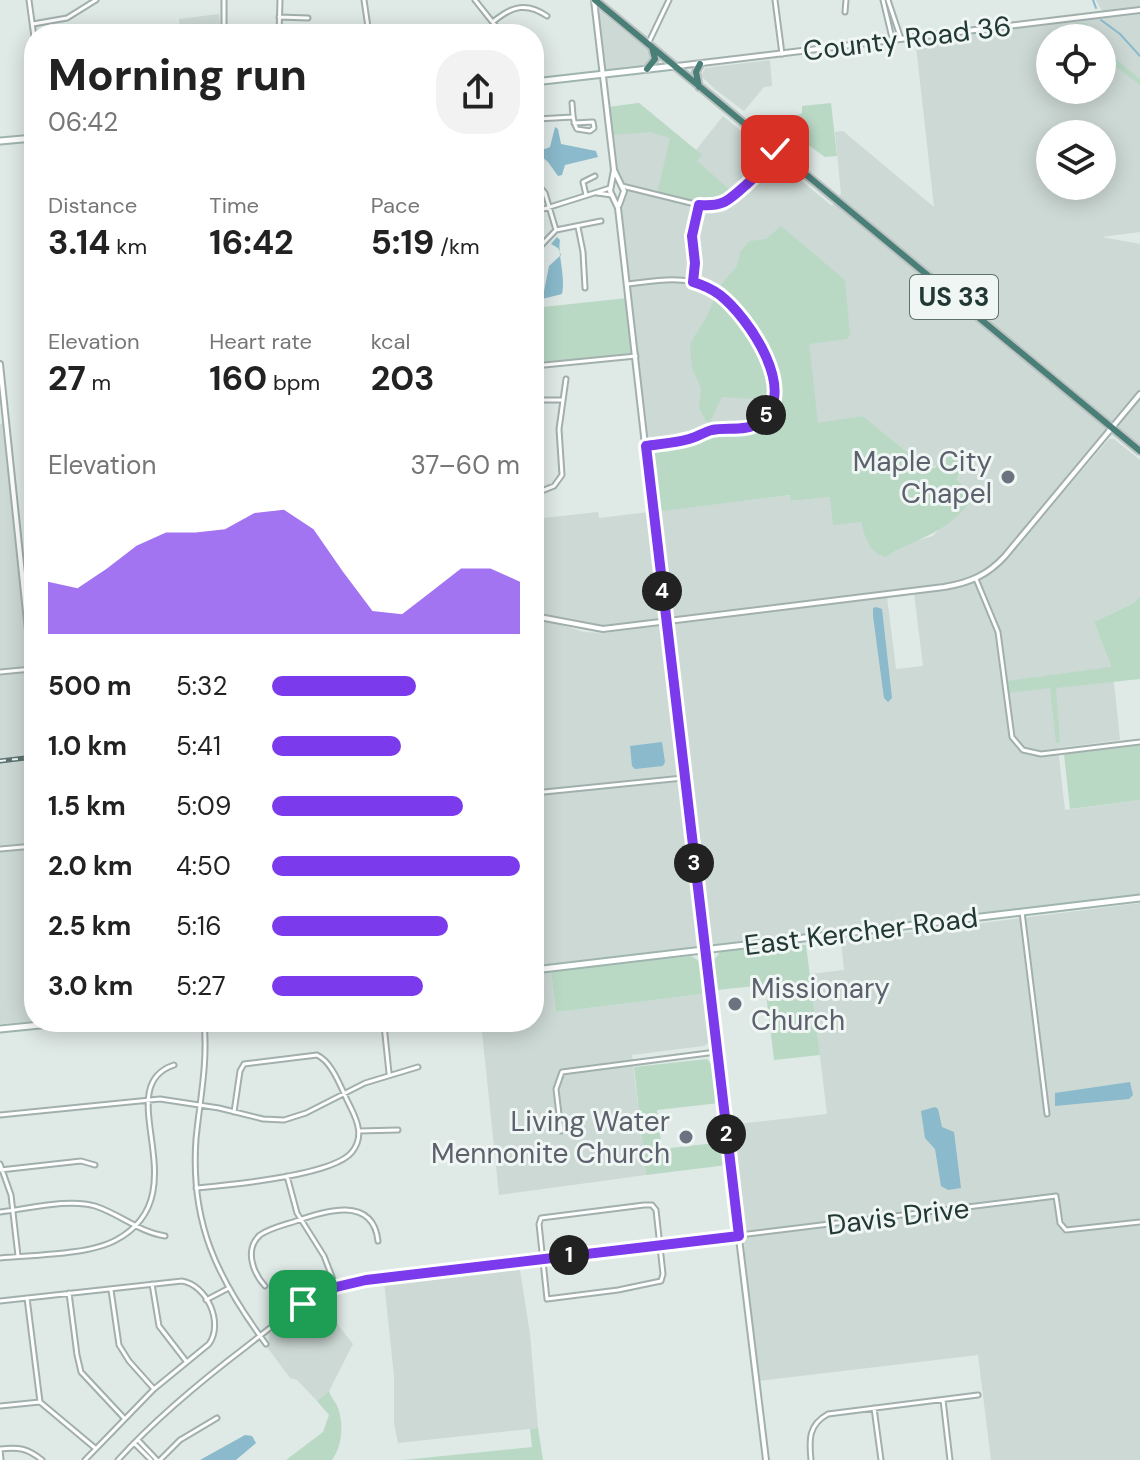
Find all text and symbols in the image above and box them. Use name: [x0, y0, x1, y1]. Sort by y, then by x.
street label: County Road 36: [801, 7, 1013, 70]
map controls: [1036, 24, 1116, 200]
button: locate: [1036, 24, 1116, 104]
text: Morning run: [48, 46, 307, 104]
button: share: [436, 50, 520, 134]
text: 06:42: [48, 105, 118, 139]
pin: [741, 115, 809, 183]
button: layers: [1036, 120, 1116, 200]
icon: check: [753, 127, 797, 171]
text: Distance: [48, 191, 137, 220]
text: Time: [209, 191, 259, 220]
text: Pace: [371, 191, 420, 220]
text: 3.14: [48, 220, 110, 265]
text: 16:42: [209, 220, 294, 265]
text: 5:19: [371, 220, 434, 265]
text: km: [110, 232, 147, 261]
text: /km: [434, 232, 480, 261]
road number: US 33: [910, 275, 998, 319]
text: Elevation: [48, 327, 140, 356]
text: Heart rate: [209, 327, 312, 356]
text: kcal: [371, 327, 410, 356]
text: 27: [48, 356, 86, 401]
text: 160: [209, 356, 267, 401]
text: 203: [371, 356, 435, 401]
text: m: [86, 368, 111, 397]
text: bpm: [267, 368, 320, 397]
pin: 5: [746, 395, 786, 435]
text: 5: [759, 400, 773, 429]
place label: Maple City Chapel: [853, 443, 992, 512]
text: Elevation: [48, 448, 156, 482]
text: 37–60 m: [410, 448, 520, 482]
marker: Maple City Chapel: [999, 468, 1017, 486]
pin: 4: [642, 571, 682, 611]
text: 4: [655, 576, 669, 605]
text: 500 m: [48, 669, 131, 703]
text: 5:32: [176, 669, 227, 703]
text: 1.0 km: [48, 729, 127, 763]
text: 5:41: [176, 729, 221, 763]
text: 1.5 km: [48, 789, 126, 823]
text: 5:09: [176, 789, 231, 823]
pin: 3: [674, 843, 714, 883]
text: 3: [687, 848, 701, 877]
text: 2.0 km: [48, 849, 132, 883]
text: 4:50: [176, 849, 231, 883]
street label: East Kercher Road: [742, 899, 980, 964]
text: 2.5 km: [48, 909, 131, 943]
text: 5:16: [176, 909, 222, 943]
text: 3.0 km: [48, 969, 133, 1003]
text: 5:27: [176, 969, 226, 1003]
place label: Missionary Church: [751, 970, 890, 1039]
marker: Missionary Church: [726, 995, 744, 1013]
place label: Living Water Mennonite Church: [431, 1103, 670, 1172]
pin: 2: [706, 1114, 746, 1154]
text: 2: [720, 1119, 732, 1148]
marker: Living Water Mennonite Church: [677, 1128, 695, 1146]
street label: Davis Drive: [825, 1189, 971, 1244]
pin: 1: [549, 1235, 589, 1275]
text: 1: [565, 1240, 573, 1269]
pin: [269, 1270, 337, 1338]
icon: arrive: [281, 1282, 325, 1326]

